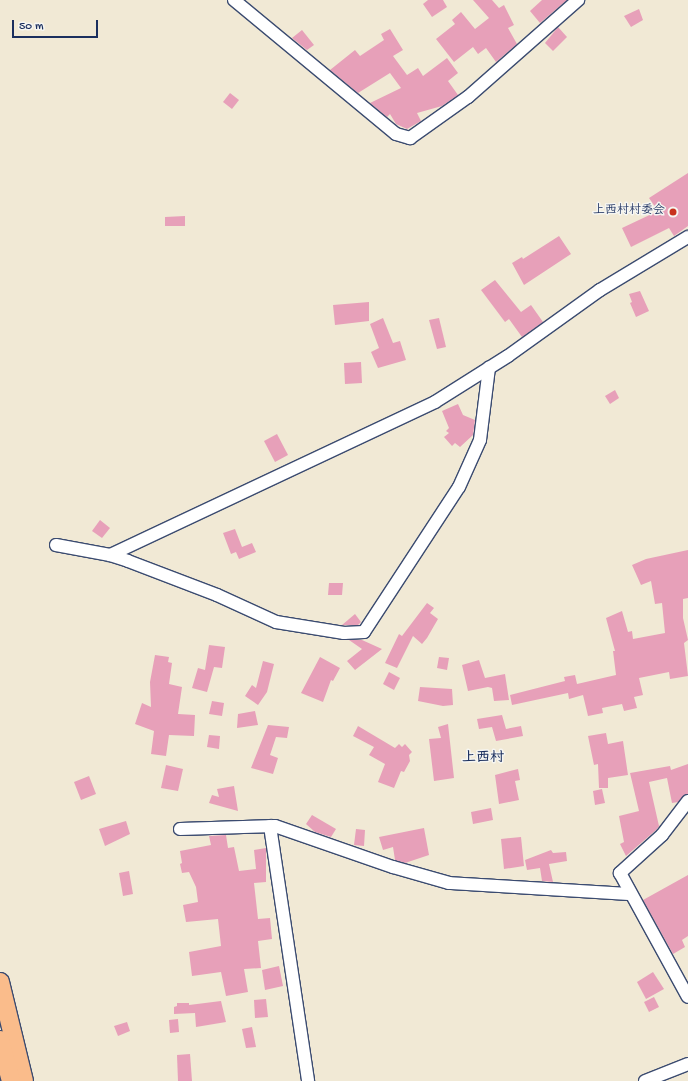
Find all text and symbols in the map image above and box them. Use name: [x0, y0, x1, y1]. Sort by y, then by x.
scale bar: [14, 12, 100, 38]
text: 50 m: [19, 20, 44, 34]
place label: 上西村村委会: [593, 205, 665, 219]
marker: 上西村村委会: [668, 207, 678, 217]
district label: 上西村: [462, 751, 504, 767]

